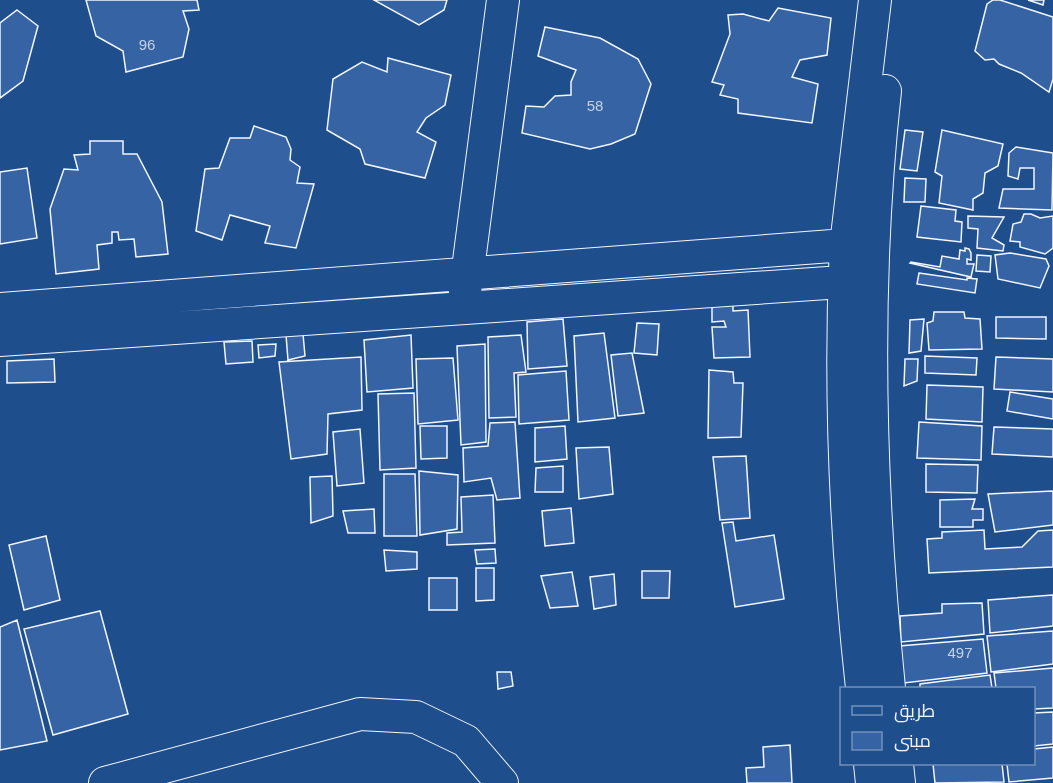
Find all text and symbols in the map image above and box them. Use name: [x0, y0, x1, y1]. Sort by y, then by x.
house number: 96: [139, 36, 155, 53]
house number: 58: [587, 97, 603, 114]
house number: 497: [947, 644, 973, 661]
legend: [840, 687, 1035, 765]
text: طريق: [894, 701, 935, 723]
text: مبنى: [894, 731, 931, 752]

